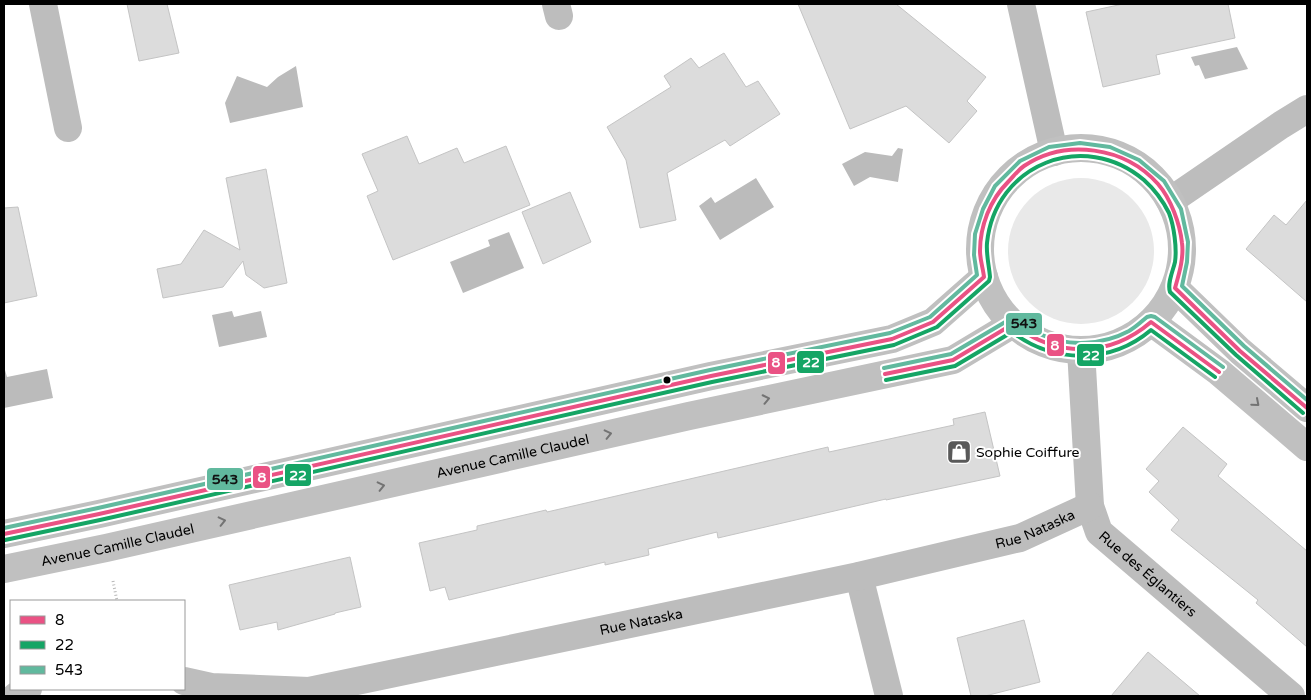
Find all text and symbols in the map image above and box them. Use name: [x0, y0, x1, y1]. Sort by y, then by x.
line badge: 543: [1005, 312, 1043, 336]
text: 543: [1011, 315, 1037, 332]
line badge: 8: [1046, 333, 1065, 357]
text: 8: [1051, 337, 1060, 354]
line badge: 22: [1076, 343, 1105, 367]
text: 22: [1082, 347, 1100, 364]
line badge: 22: [796, 350, 825, 374]
line badge: 8: [767, 351, 786, 375]
text: 8: [772, 354, 781, 371]
text: 22: [802, 354, 820, 371]
unlabelled marker: [662, 375, 672, 385]
one-way arrow: [762, 394, 771, 405]
one-way arrow: [1250, 398, 1259, 406]
one-way arrow: [603, 429, 612, 440]
street label: Avenue Camille Claudel: [435, 430, 591, 481]
shop icon: Sophie Coiffure: [946, 439, 972, 465]
place label: Sophie Coiffure: [976, 444, 1080, 461]
line badge: 22: [284, 463, 312, 487]
line badge: 8: [252, 465, 271, 489]
line badge: 543: [206, 467, 244, 491]
text: 22: [289, 467, 307, 484]
text: 8: [258, 469, 267, 486]
text: 543: [212, 471, 238, 488]
one-way arrow: [376, 481, 385, 492]
street label: Rue Nataska: [993, 506, 1077, 552]
one-way arrow: [218, 517, 227, 527]
street label: Avenue Camille Claudel: [39, 520, 196, 570]
street label: Rue des Églantiers: [1095, 527, 1201, 620]
legend: [10, 600, 185, 690]
street label: Rue Nataska: [598, 605, 684, 639]
text: 8: [55, 611, 64, 629]
text: 22: [55, 636, 74, 654]
text: 543: [55, 661, 83, 679]

